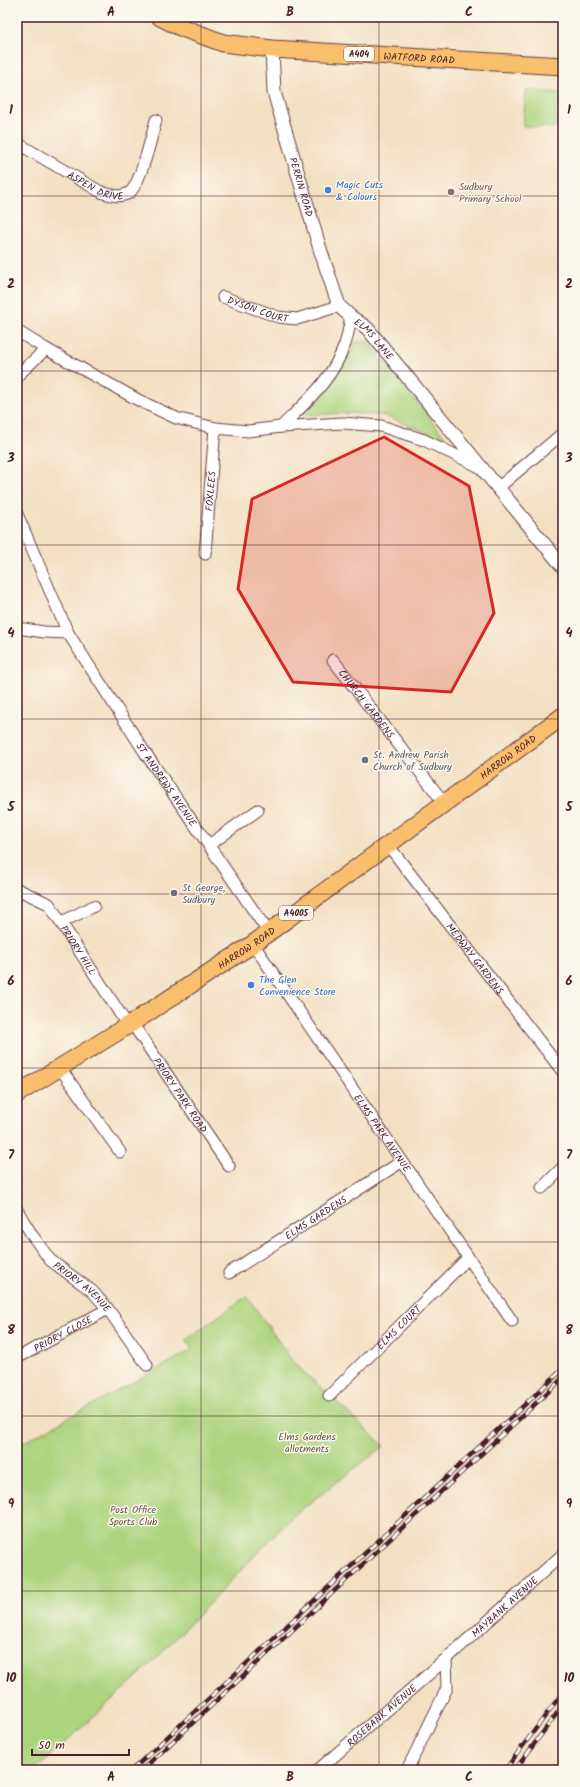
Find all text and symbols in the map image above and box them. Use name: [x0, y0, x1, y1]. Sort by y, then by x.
text: A: [107, 2, 115, 23]
text: B: [286, 2, 294, 23]
text: C: [465, 2, 473, 23]
road number: A404: [344, 47, 374, 61]
street label: WATFORD ROAD: [383, 49, 456, 69]
text: 1: [9, 100, 13, 121]
text: 1: [567, 100, 571, 121]
street label: PERRIN ROAD: [285, 156, 317, 219]
street label: ASPEN DRIVE: [64, 167, 125, 205]
place label: Magic Cuts & Colours: [336, 177, 384, 205]
place label: Sudbury Primary School: [459, 179, 522, 207]
marker: Magic Cuts & Colours: [323, 185, 333, 195]
marker: Sudbury Primary School: [446, 187, 456, 197]
text: 2: [7, 274, 15, 295]
text: 2: [565, 274, 573, 295]
street label: DYSON COURT: [225, 292, 291, 327]
street label: ELMS LANE: [351, 314, 398, 365]
text: 3: [6, 448, 15, 469]
text: 3: [564, 448, 573, 469]
street label: FOXLEES: [201, 470, 221, 512]
text: 4: [7, 623, 15, 644]
text: 4: [565, 623, 573, 644]
street label: CHURCH GARDENS: [334, 666, 398, 743]
street label: HARROW ROAD: [477, 731, 541, 784]
street label: ST ANDREWS AVENUE: [131, 739, 201, 831]
place label: St. Andrew Parish Church of Sudbury: [373, 747, 452, 775]
marker: St. Andrew Parish Church of Sudbury: [360, 755, 370, 765]
text: 5: [7, 797, 16, 818]
text: 5: [565, 797, 574, 818]
place label: St George, Sudbury: [182, 880, 225, 908]
marker: St George, Sudbury: [169, 888, 179, 898]
road number: A4005: [279, 906, 313, 920]
street label: MEDWAY GARDENS: [442, 920, 508, 998]
street label: PRIORY HILL: [56, 922, 100, 979]
street label: HARROW ROAD: [215, 923, 280, 974]
text: 6: [7, 971, 15, 992]
text: 6: [565, 971, 573, 992]
place label: The Glen Convenience Store: [259, 972, 336, 1000]
marker: The Glen Convenience Store: [246, 980, 256, 990]
street label: PRIORY PARK ROAD: [149, 1055, 212, 1137]
street label: ELMS PARK AVENUE: [349, 1091, 415, 1177]
text: 7: [8, 1145, 15, 1166]
text: 7: [566, 1145, 573, 1166]
street label: ELMS GARDENS: [282, 1192, 351, 1244]
street label: PRIORY AVENUE: [49, 1258, 115, 1317]
street label: ELMS COURT: [373, 1300, 427, 1354]
street label: PRIORY CLOSE: [31, 1311, 97, 1357]
text: 8: [7, 1320, 15, 1341]
text: 8: [565, 1320, 573, 1341]
park label: Elms Gardens allotments: [278, 1429, 337, 1457]
text: 9: [8, 1494, 15, 1515]
text: 9: [566, 1494, 573, 1515]
park label: Post Office Sports Club: [109, 1502, 158, 1530]
street label: MAYBANK AVENUE: [468, 1572, 543, 1642]
text: 10: [6, 1668, 17, 1689]
text: 10: [564, 1668, 575, 1689]
street label: ROSEBANK AVENUE: [344, 1680, 422, 1751]
scale bar: [32, 1731, 129, 1757]
text: 50 m: [38, 1736, 65, 1755]
text: A: [107, 1767, 115, 1787]
text: B: [286, 1767, 294, 1787]
text: C: [465, 1767, 473, 1787]

